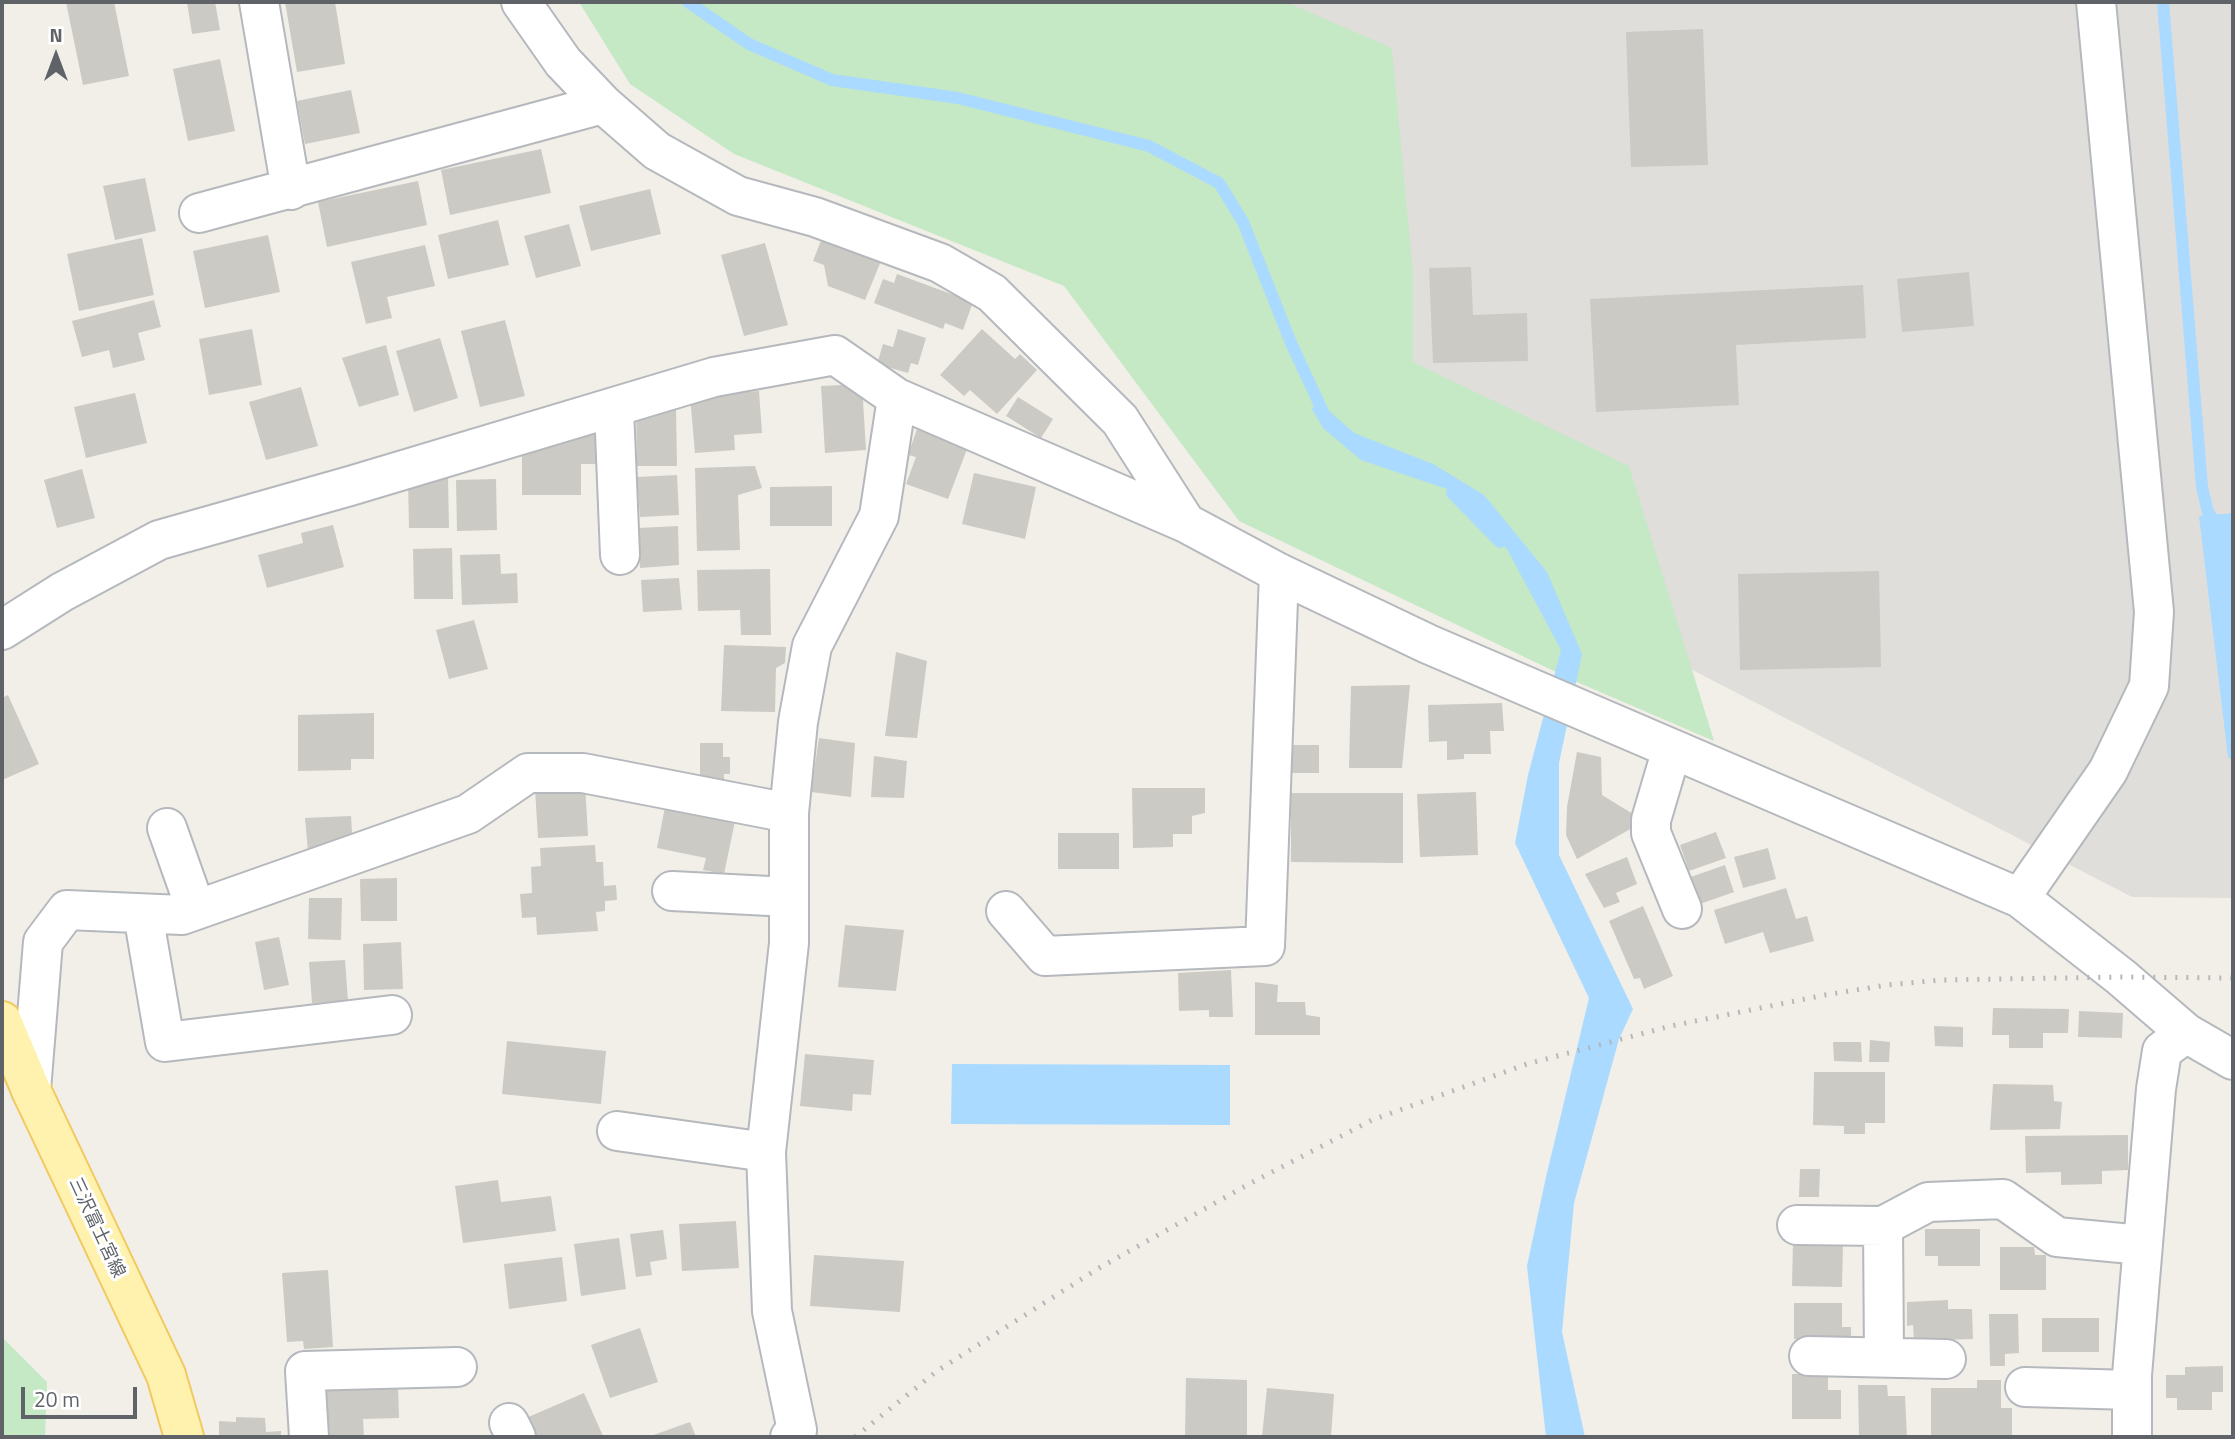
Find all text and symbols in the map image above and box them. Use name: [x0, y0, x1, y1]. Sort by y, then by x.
text: N: [49, 20, 63, 49]
north arrow: [21, 21, 91, 91]
street label: 三沢富士宮線: [63, 1174, 129, 1282]
scale bar: [24, 1372, 140, 1416]
text: 20 m: [34, 1383, 80, 1415]

